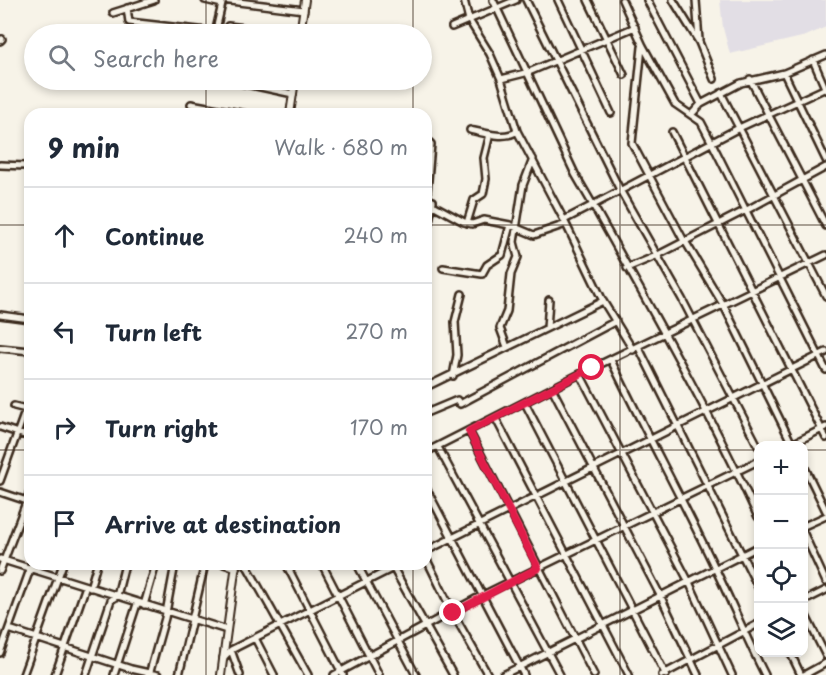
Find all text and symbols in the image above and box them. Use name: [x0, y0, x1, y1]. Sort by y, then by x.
search box: [24, 24, 432, 90]
icon: search: [45, 41, 78, 74]
text: Search here: [93, 41, 219, 74]
text: 9 min: [48, 128, 120, 167]
text: Walk · 680 m: [274, 132, 408, 162]
icon: ahead: [48, 219, 81, 252]
text: Continue: [105, 219, 204, 252]
text: 240 m: [343, 220, 408, 250]
icon: left: [48, 315, 81, 348]
text: Turn left: [105, 315, 202, 348]
text: 270 m: [345, 316, 408, 346]
route start: [578, 354, 604, 380]
icon: right: [48, 411, 81, 444]
text: Turn right: [105, 411, 218, 444]
text: 170 m: [350, 412, 408, 442]
map controls: [754, 441, 808, 657]
button: +: [754, 441, 808, 495]
button: −: [754, 495, 808, 549]
icon: arrive: [48, 507, 81, 540]
text: Arrive at destination: [105, 507, 341, 540]
button: locate: [754, 549, 808, 603]
route end: [439, 599, 465, 625]
button: layers: [754, 603, 808, 657]

